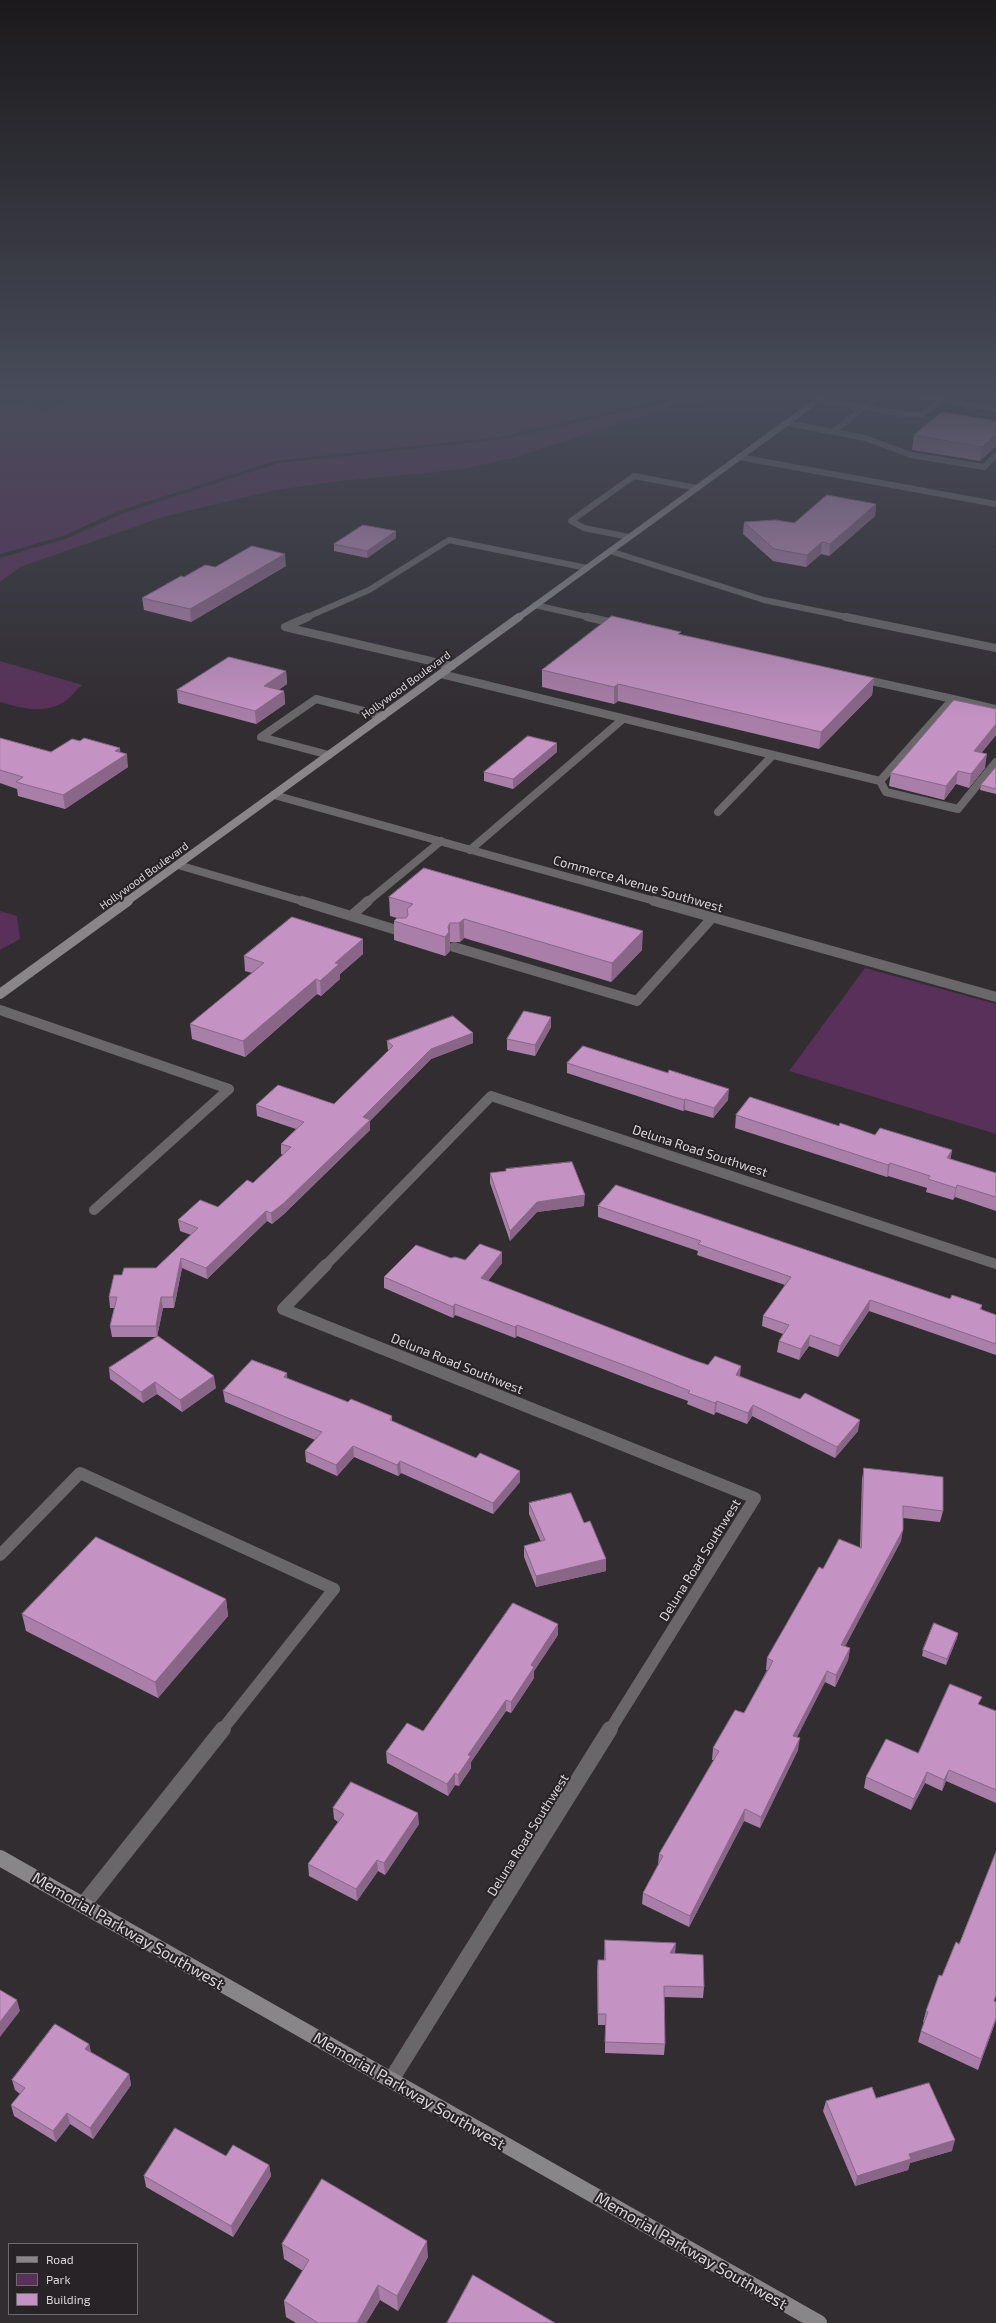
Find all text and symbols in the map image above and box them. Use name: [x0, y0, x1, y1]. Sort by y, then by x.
street label: Hollywood Boulevard: [359, 648, 453, 722]
street label: Hollywood Boulevard: [97, 839, 191, 913]
street label: Commerce Avenue Southwest: [551, 852, 725, 916]
street label: Deluna Road Southwest: [630, 1122, 770, 1180]
street label: Deluna Road Southwest: [389, 1330, 525, 1398]
street label: Deluna Road Southwest: [656, 1496, 744, 1624]
street label: Deluna Road Southwest: [484, 1771, 572, 1899]
street label: Memorial Parkway Southwest: [29, 1868, 227, 1994]
street label: Memorial Parkway Southwest: [310, 2028, 508, 2154]
street label: Memorial Parkway Southwest: [592, 2188, 790, 2314]
legend: [8, 2243, 138, 2315]
text: Road: [46, 2252, 74, 2266]
text: Park: [46, 2272, 71, 2286]
text: Building: [46, 2292, 90, 2306]

